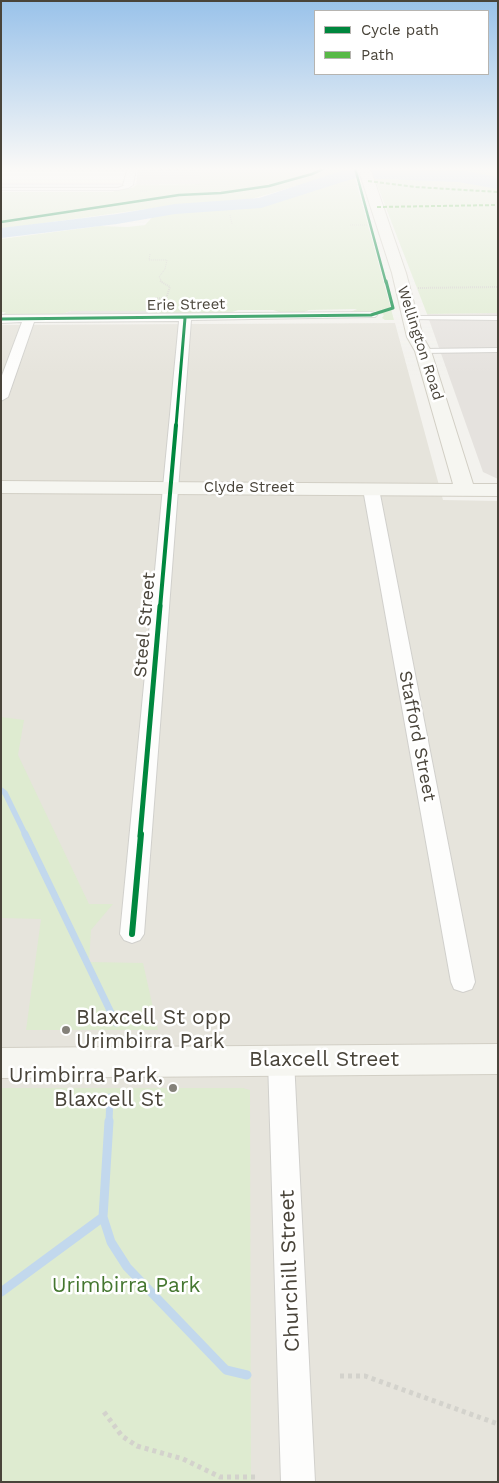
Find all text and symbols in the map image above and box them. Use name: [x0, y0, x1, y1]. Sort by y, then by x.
legend: [314, 10, 489, 75]
text: Cycle path: [361, 21, 439, 39]
text: Path: [361, 46, 394, 64]
street label: Wellington Road: [393, 283, 447, 403]
street label: Erie Street: [147, 295, 225, 315]
street label: Clyde Street: [204, 479, 294, 497]
street label: Steel Street: [130, 571, 160, 679]
street label: Stafford Street: [394, 669, 440, 803]
place label: Blaxcell St opp Urimbirra Park: [76, 1005, 231, 1055]
marker: Blaxcell St opp Urimbirra Park: [60, 1024, 72, 1036]
street label: Blaxcell Street: [249, 1047, 399, 1073]
place label: Urimbirra Park, Blaxcell St: [9, 1063, 163, 1113]
marker: Urimbirra Park, Blaxcell St: [167, 1082, 179, 1094]
street label: Churchill Street: [275, 1190, 305, 1352]
park label: Urimbirra Park: [52, 1273, 200, 1299]

